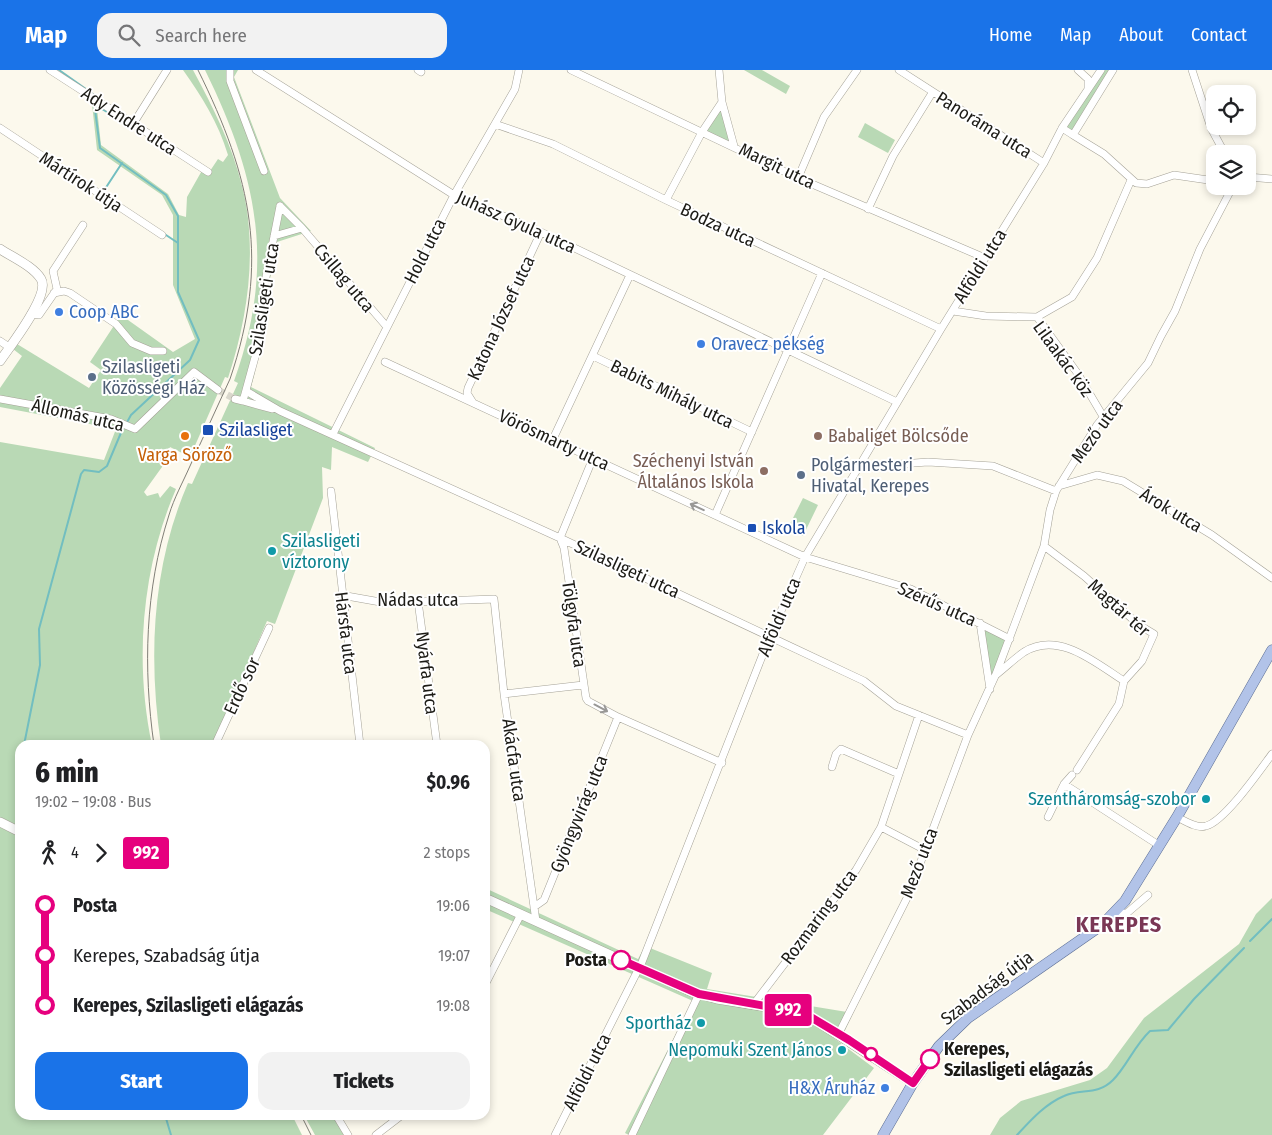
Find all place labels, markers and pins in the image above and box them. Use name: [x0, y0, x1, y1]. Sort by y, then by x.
place label: Coop ABC: [69, 301, 139, 323]
marker: Coop ABC: [53, 306, 65, 318]
place label: Oravecz pékség: [711, 333, 825, 355]
marker: Oravecz pékség: [695, 338, 707, 350]
place label: Szilasligeti Közösségi Ház: [102, 356, 205, 399]
marker: Szilasligeti Közösségi Ház: [86, 371, 98, 383]
place label: Szilasliget: [219, 419, 293, 441]
marker: Szilasliget: [201, 423, 215, 437]
place label: Babaliget Bölcsőde: [828, 425, 969, 447]
marker: Varga Söröző: [179, 430, 191, 442]
marker: Babaliget Bölcsőde: [812, 430, 824, 442]
place label: Varga Söröző: [138, 444, 232, 466]
place label: Széchenyi István Általános Iskola: [633, 450, 754, 493]
place label: Polgármesteri Hivatal, Kerepes: [811, 454, 930, 497]
marker: Széchenyi István Általános Iskola: [758, 465, 770, 477]
marker: Polgármesteri Hivatal, Kerepes: [795, 469, 807, 481]
place label: Iskola: [762, 517, 806, 539]
marker: Iskola: [746, 522, 758, 534]
place label: Szilasligeti víztorony: [282, 530, 360, 573]
marker: Szilasligeti víztorony: [266, 545, 278, 557]
place label: Szentháromság-szobor: [1028, 788, 1197, 810]
marker: Szentháromság-szobor: [1200, 793, 1212, 805]
place label: Posta: [565, 949, 607, 971]
marker: Posta: [611, 950, 631, 970]
place label: Sportház: [625, 1012, 691, 1034]
marker: Sportház: [695, 1017, 707, 1029]
place label: Kerepes, Szilasligeti elágazás: [944, 1038, 1093, 1081]
place label: Nepomuki Szent János: [668, 1039, 832, 1061]
marker: Nepomuki Szent János: [836, 1044, 848, 1056]
unlabelled marker: [864, 1047, 878, 1061]
marker: Kerepes, Szilasligeti elágazás: [920, 1049, 940, 1069]
place label: H&X Áruház: [789, 1076, 875, 1099]
marker: H&X Áruház: [879, 1082, 891, 1094]

